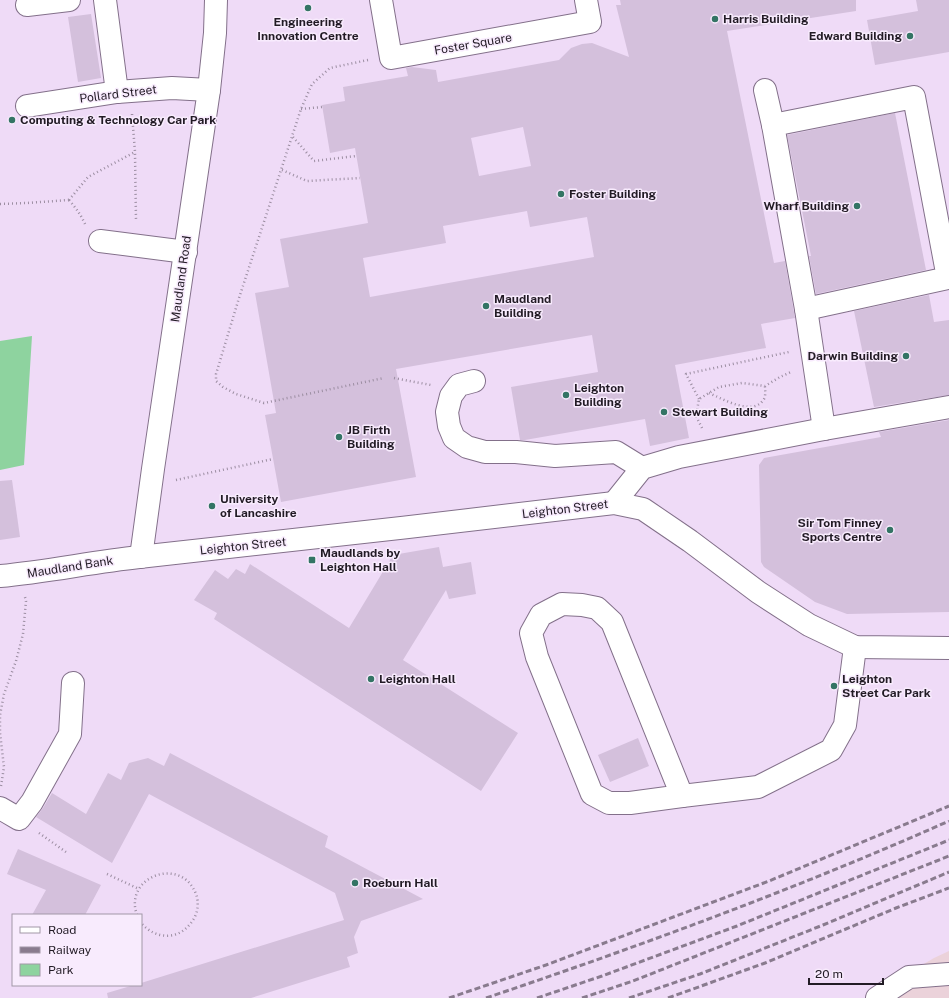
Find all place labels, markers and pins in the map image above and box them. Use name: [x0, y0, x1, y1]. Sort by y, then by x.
marker: Engineering Innovation Centre: [303, 3, 313, 13]
place label: Harris Building: [723, 12, 809, 26]
marker: Harris Building: [710, 14, 720, 24]
place label: Engineering Innovation Centre: [257, 15, 359, 43]
place label: Edward Building: [809, 29, 902, 43]
marker: Edward Building: [905, 31, 915, 41]
place label: Computing & Technology Car Park: [20, 113, 216, 127]
marker: Computing & Technology Car Park: [7, 115, 17, 125]
place label: Foster Building: [569, 187, 657, 201]
marker: Foster Building: [556, 189, 566, 199]
place label: Wharf Building: [763, 199, 849, 213]
marker: Wharf Building: [852, 201, 862, 211]
place label: Maudland Building: [494, 292, 551, 320]
marker: Maudland Building: [481, 301, 491, 311]
place label: Darwin Building: [807, 349, 898, 363]
marker: Darwin Building: [901, 351, 911, 361]
place label: Leighton Building: [574, 381, 624, 409]
marker: Leighton Building: [561, 390, 571, 400]
place label: Stewart Building: [672, 405, 768, 419]
marker: Stewart Building: [659, 407, 669, 417]
place label: JB Firth Building: [347, 423, 395, 451]
marker: JB Firth Building: [334, 432, 344, 442]
place label: University of Lancashire: [220, 492, 297, 520]
marker: University of Lancashire: [207, 501, 217, 511]
place label: Sir Tom Finney Sports Centre: [798, 516, 882, 544]
marker: Sir Tom Finney Sports Centre: [885, 525, 895, 535]
place label: Maudlands by Leighton Hall: [320, 546, 400, 574]
marker: Maudlands by Leighton Hall: [307, 555, 317, 565]
place label: Leighton Hall: [379, 672, 456, 686]
place label: Leighton Street Car Park: [842, 672, 931, 700]
marker: Leighton Hall: [366, 674, 376, 684]
marker: Leighton Street Car Park: [829, 681, 839, 691]
place label: Roeburn Hall: [363, 876, 438, 890]
marker: Roeburn Hall: [350, 878, 360, 888]

